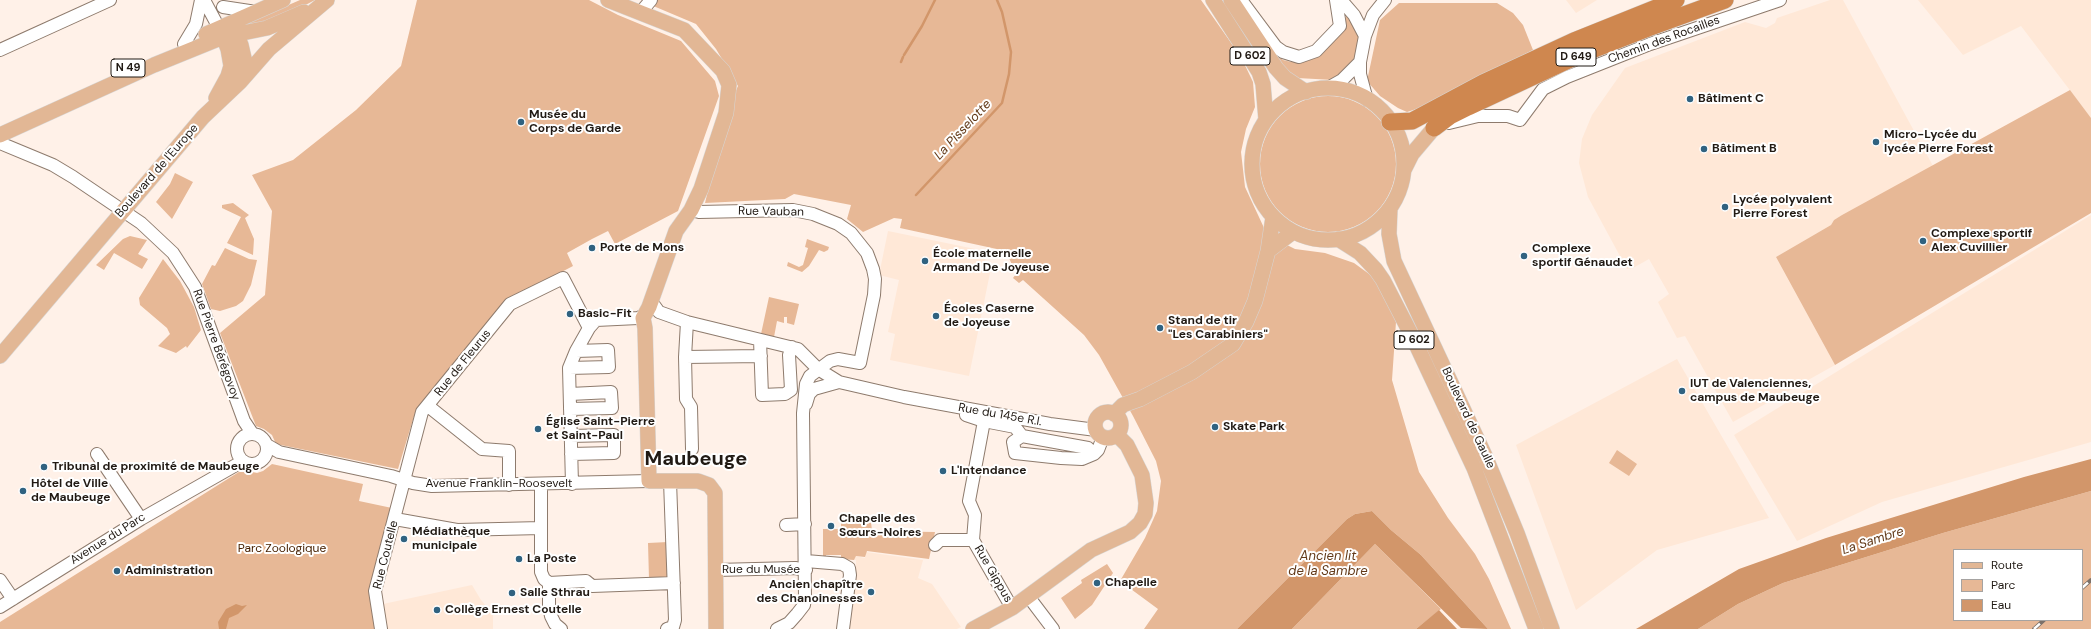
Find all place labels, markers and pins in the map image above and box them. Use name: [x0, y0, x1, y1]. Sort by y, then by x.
place label: Bâtiment C: [1698, 92, 1764, 106]
marker: Bâtiment C: [1685, 94, 1695, 104]
place label: Musée du Corps de Garde: [529, 108, 621, 136]
marker: Musée du Corps de Garde: [516, 117, 526, 127]
place label: Micro-Lycée du lycée Pierre Forest: [1884, 128, 1993, 156]
marker: Micro-Lycée du lycée Pierre Forest: [1871, 137, 1881, 147]
place label: Bâtiment B: [1712, 142, 1777, 156]
marker: Bâtiment B: [1699, 144, 1709, 154]
place label: Lycée polyvalent Pierre Forest: [1733, 193, 1832, 221]
marker: Lycée polyvalent Pierre Forest: [1720, 202, 1730, 212]
place label: Complexe sportif Alex Cuvillier: [1931, 227, 2032, 255]
marker: Complexe sportif Alex Cuvillier: [1918, 236, 1928, 246]
place label: Porte de Mons: [600, 241, 684, 255]
place label: Complexe sportif Génaudet: [1532, 242, 1633, 270]
marker: Porte de Mons: [587, 243, 597, 253]
place label: École maternelle Armand De Joyeuse: [933, 247, 1050, 275]
marker: Complexe sportif Génaudet: [1519, 251, 1529, 261]
marker: École maternelle Armand De Joyeuse: [920, 256, 930, 266]
place label: Écoles Caserne de Joyeuse: [944, 302, 1034, 330]
place label: Basic-Fit: [578, 307, 632, 321]
marker: Basic-Fit: [565, 309, 575, 319]
marker: Écoles Caserne de Joyeuse: [931, 311, 941, 321]
place label: Stand de tir "Les Carabiniers": [1168, 314, 1268, 342]
marker: Stand de tir "Les Carabiniers": [1155, 323, 1165, 333]
place label: IUT de Valenciennes, campus de Maubeuge: [1690, 377, 1820, 405]
marker: IUT de Valenciennes, campus de Maubeuge: [1677, 386, 1687, 396]
place label: Église Saint-Pierre et Saint-Paul: [546, 415, 655, 443]
place label: Skate Park: [1223, 420, 1285, 434]
marker: Skate Park: [1210, 422, 1220, 432]
marker: Église Saint-Pierre et Saint-Paul: [533, 424, 543, 434]
place label: Tribunal de proximité de Maubeuge: [52, 460, 259, 474]
marker: Tribunal de proximité de Maubeuge: [39, 462, 49, 472]
place label: L'Intendance: [951, 464, 1026, 478]
marker: L'Intendance: [938, 466, 948, 476]
place label: Hôtel de Ville de Maubeuge: [31, 477, 111, 505]
marker: Hôtel de Ville de Maubeuge: [18, 486, 28, 496]
place label: Chapelle des Sœurs-Noires: [839, 512, 921, 540]
marker: Chapelle des Sœurs-Noires: [826, 521, 836, 531]
place label: Médiathèque municipale: [412, 525, 490, 553]
marker: Médiathèque municipale: [399, 534, 409, 544]
place label: La Poste: [527, 552, 576, 566]
marker: La Poste: [514, 554, 524, 564]
place label: Administration: [125, 564, 213, 578]
marker: Administration: [112, 566, 122, 576]
place label: Chapelle: [1105, 576, 1157, 590]
place label: Ancien chapître des Chanoinesses: [756, 578, 863, 606]
marker: Chapelle: [1092, 578, 1102, 588]
place label: Salle Sthrau: [520, 586, 590, 600]
marker: Ancien chapître des Chanoinesses: [866, 587, 876, 597]
marker: Salle Sthrau: [507, 588, 517, 598]
place label: Collège Ernest Coutelle: [445, 603, 582, 617]
marker: Collège Ernest Coutelle: [432, 605, 442, 615]

